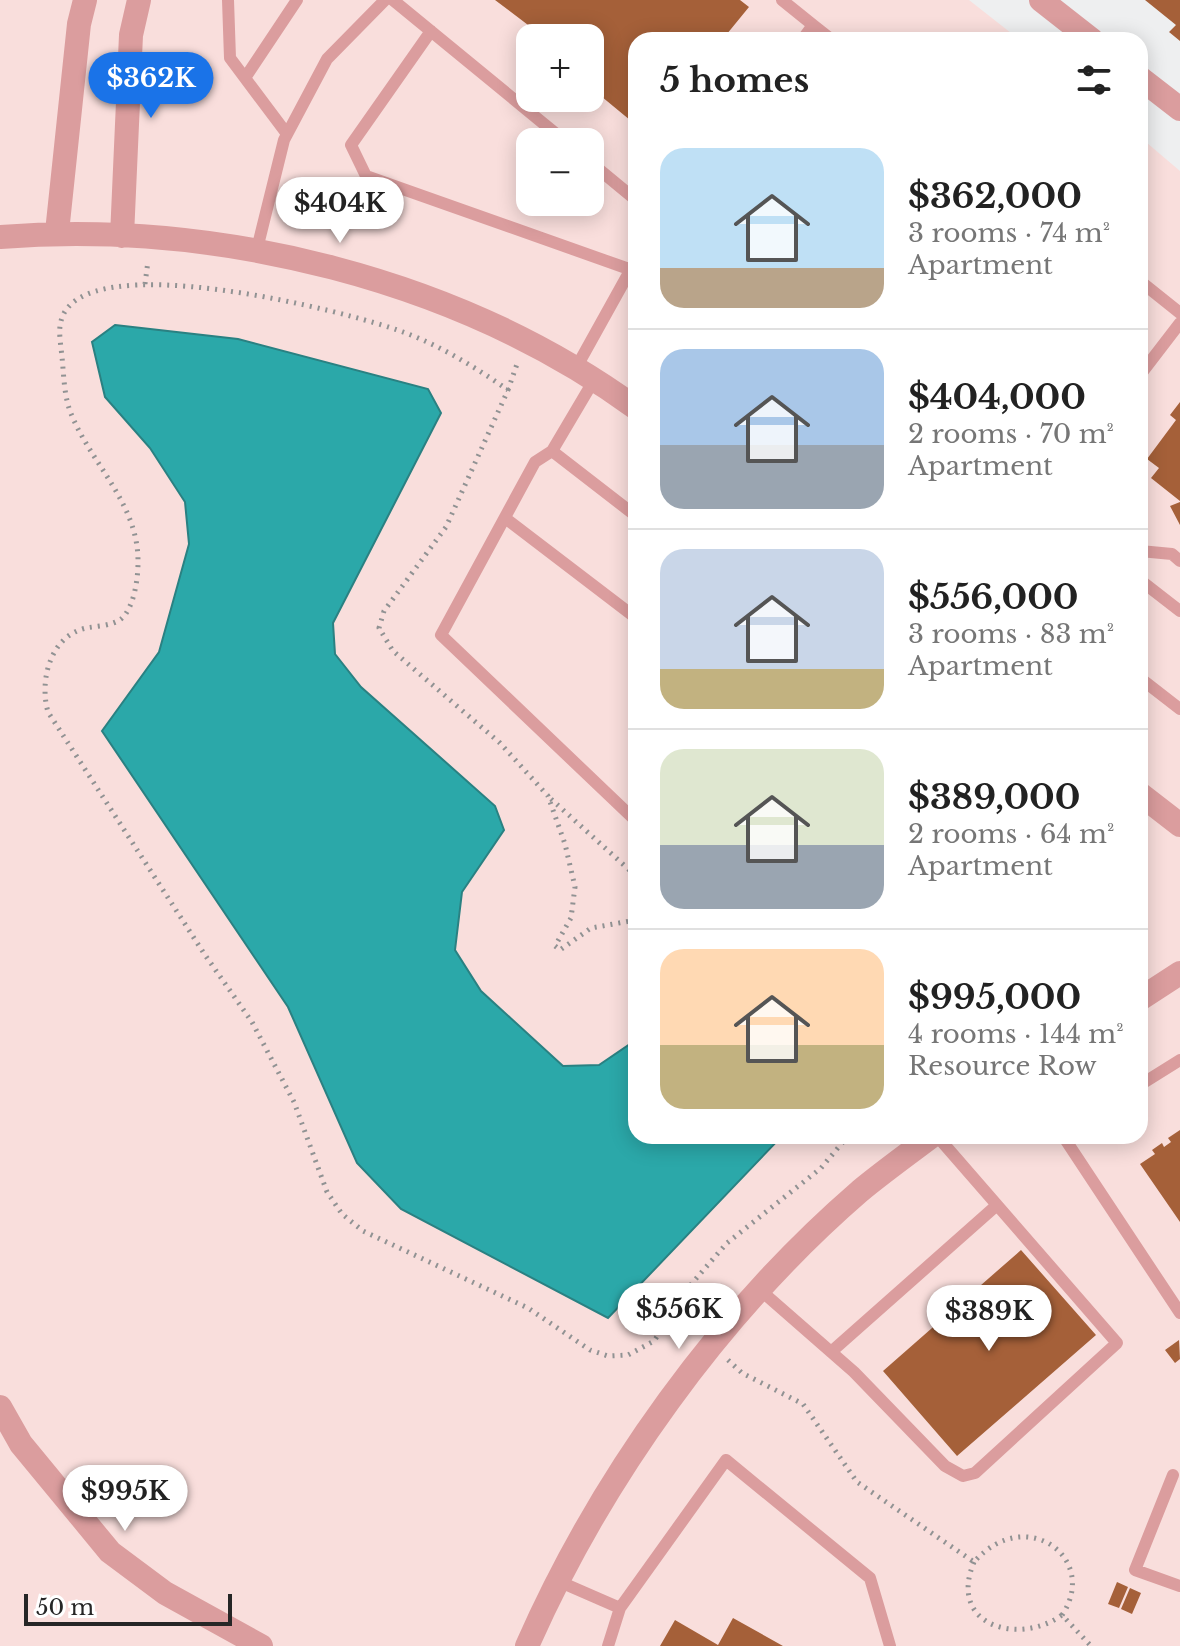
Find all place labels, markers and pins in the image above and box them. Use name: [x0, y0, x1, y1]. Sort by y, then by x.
pin: $362K: [95, 52, 207, 120]
pin: $404K: [284, 177, 396, 245]
pin: $556K: [623, 1283, 735, 1351]
pin: $389K: [933, 1285, 1045, 1353]
pin: $995K: [69, 1465, 181, 1533]

